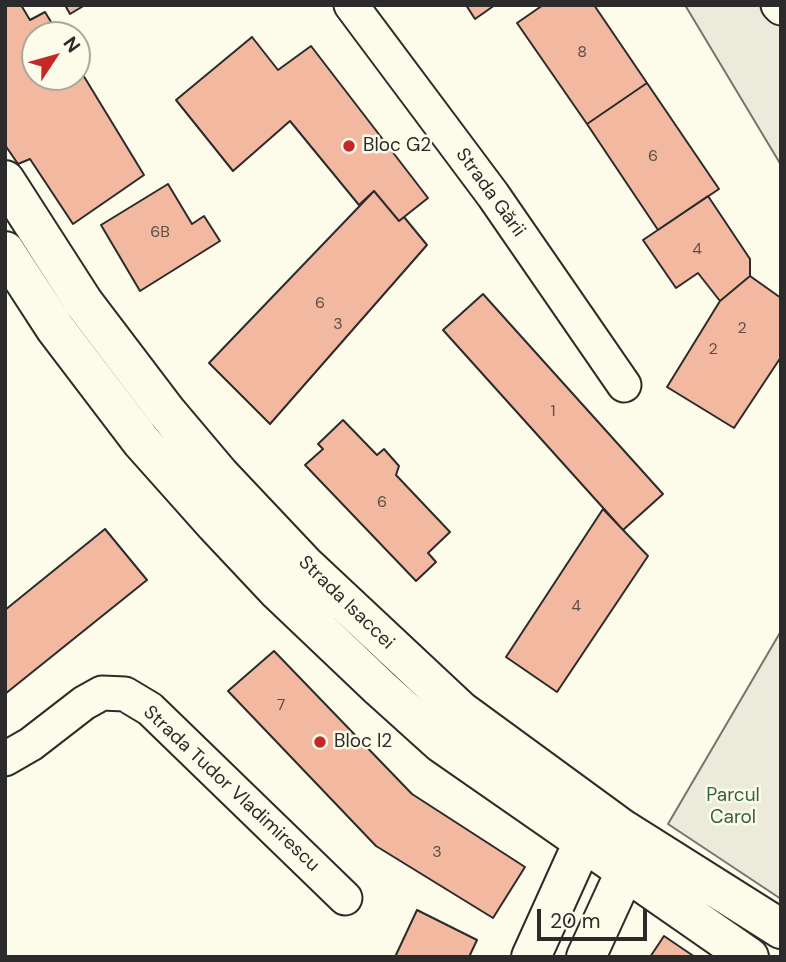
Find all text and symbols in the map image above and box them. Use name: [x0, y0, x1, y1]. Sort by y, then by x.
north arrow: [21, 21, 91, 91]
text: N: [58, 32, 86, 57]
house number: 8: [577, 43, 587, 63]
place label: Bloc G2: [363, 135, 431, 157]
marker: Bloc G2: [341, 138, 357, 154]
street label: Strada Gării: [450, 144, 530, 242]
house number: 6: [648, 147, 658, 167]
house number: 6B: [150, 223, 170, 243]
house number: 4: [692, 240, 702, 260]
house number: 6: [315, 294, 325, 314]
house number: 3: [333, 315, 343, 335]
house number: 2: [737, 319, 747, 339]
house number: 2: [708, 340, 718, 360]
house number: 1: [551, 402, 555, 422]
house number: 6: [377, 493, 387, 513]
street label: Strada Isaccei: [293, 552, 399, 654]
house number: 4: [571, 597, 581, 617]
house number: 7: [277, 696, 285, 716]
street label: Strada Tudor Vladimirescu: [138, 701, 324, 877]
place label: Bloc I2: [334, 731, 392, 753]
marker: Bloc I2: [312, 734, 328, 750]
park label: Parcul Carol: [706, 785, 760, 829]
house number: 3: [432, 843, 442, 863]
scale bar: [541, 895, 651, 939]
text: 20 m: [550, 907, 601, 935]

